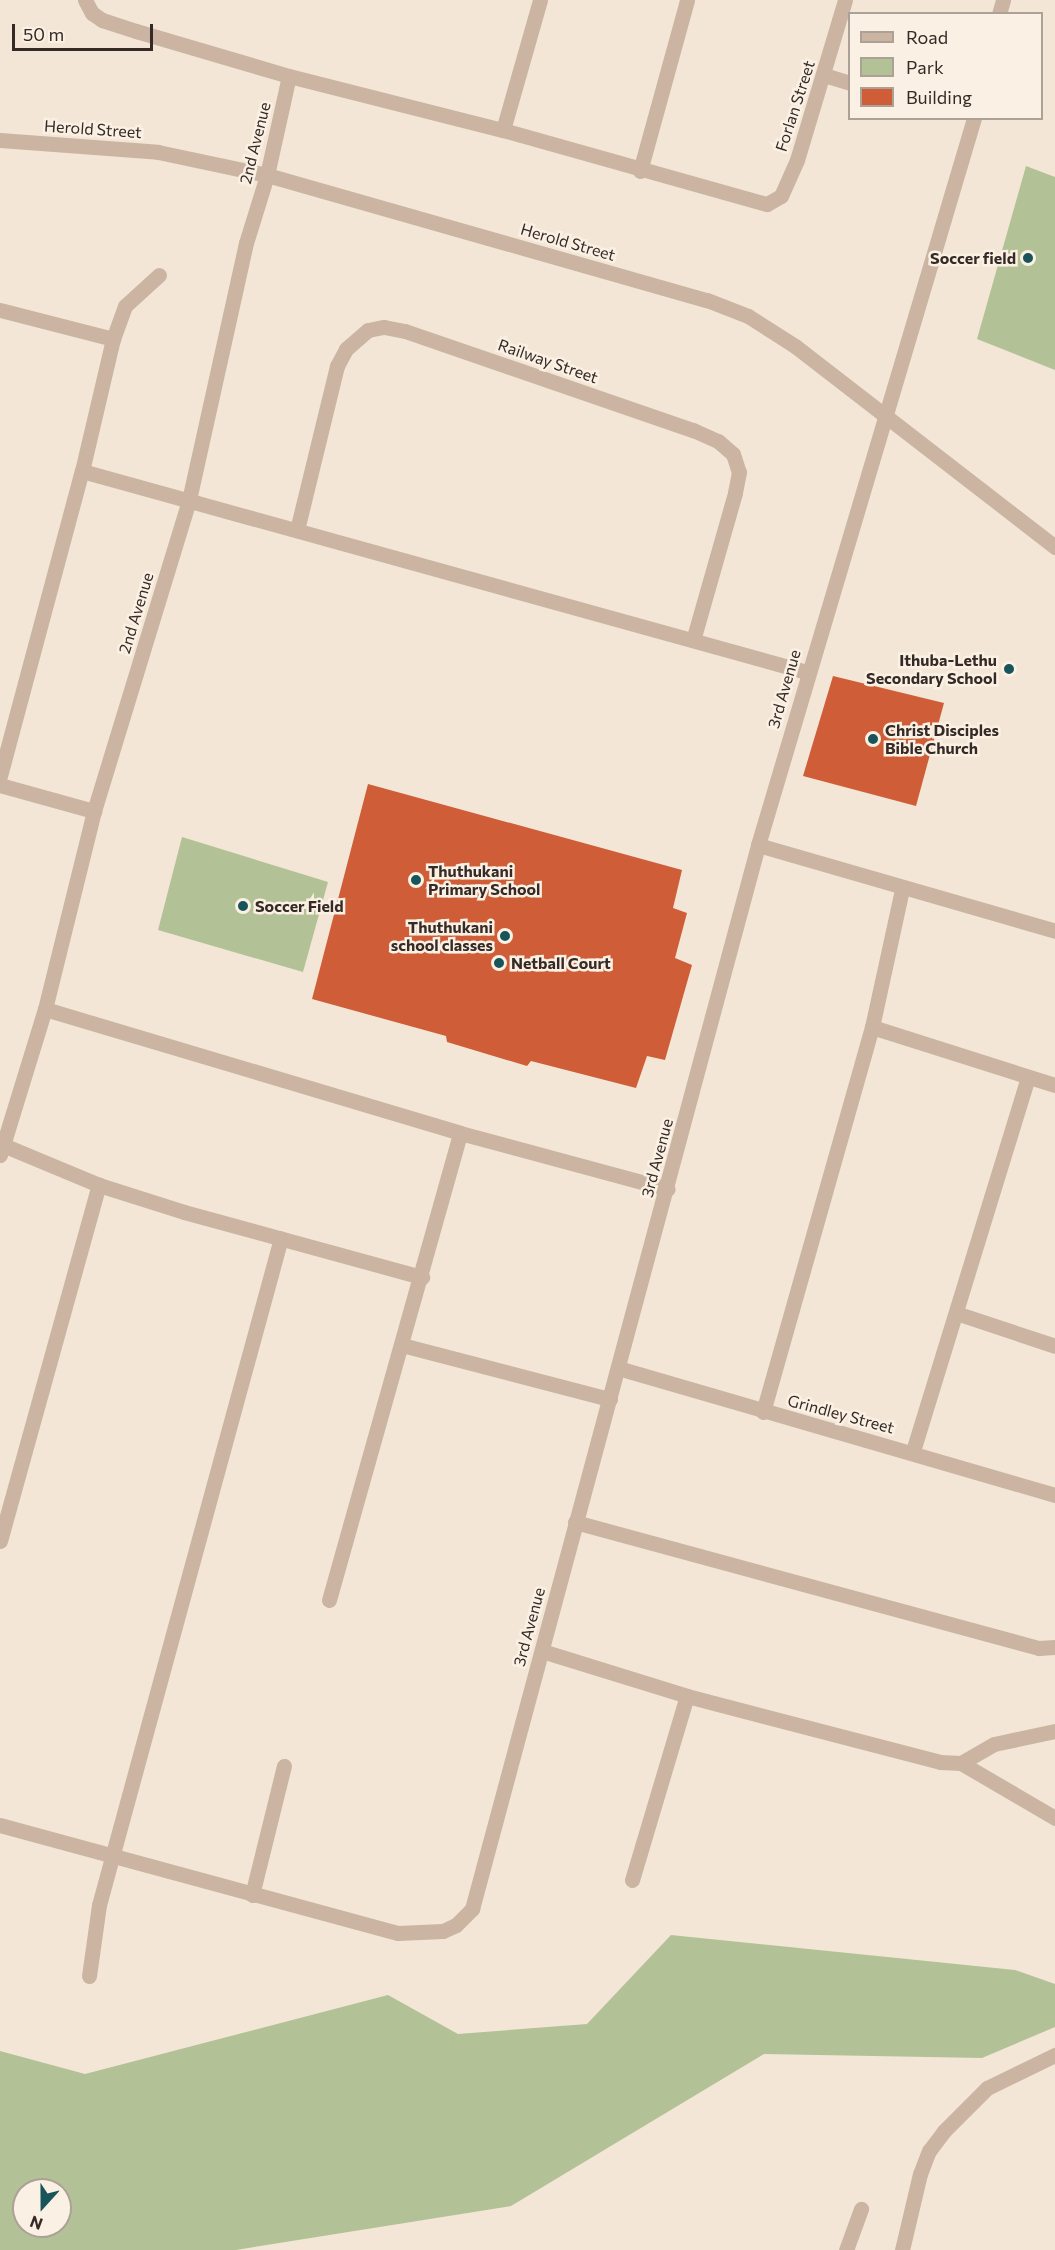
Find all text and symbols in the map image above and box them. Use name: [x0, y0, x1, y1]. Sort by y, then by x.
scale bar: [15, 12, 156, 50]
legend: [848, 12, 1043, 120]
text: 50 m: [23, 23, 64, 45]
text: Road: [906, 26, 948, 48]
text: Park: [906, 56, 944, 78]
street label: Forlan Street: [771, 58, 819, 154]
text: Building: [906, 86, 972, 108]
street label: 2nd Avenue: [236, 100, 274, 186]
street label: Herold Street: [44, 116, 142, 142]
street label: Herold Street: [518, 219, 618, 265]
place label: Soccer field: [930, 248, 1016, 268]
marker: Soccer field: [1021, 251, 1035, 265]
street label: Railway Street: [495, 335, 601, 387]
street label: 2nd Avenue: [115, 570, 157, 656]
street label: 3rd Avenue: [764, 647, 804, 731]
place label: Ithuba-Lethu Secondary School: [866, 650, 997, 688]
marker: Ithuba-Lethu Secondary School: [1002, 662, 1016, 676]
place label: Christ Disciples Bible Church: [885, 720, 999, 758]
marker: Christ Disciples Bible Church: [866, 732, 880, 746]
place label: Thuthukani Primary School: [428, 861, 540, 899]
marker: Thuthukani Primary School: [409, 873, 423, 887]
place label: Soccer Field: [255, 896, 344, 916]
marker: Soccer Field: [236, 899, 250, 913]
place label: Thuthukani school classes: [391, 917, 493, 955]
marker: Thuthukani school classes: [498, 929, 512, 943]
place label: Netball Court: [511, 953, 611, 973]
marker: Netball Court: [492, 956, 506, 970]
street label: 3rd Avenue: [637, 1116, 677, 1200]
street label: Grindley Street: [786, 1391, 896, 1437]
street label: 3rd Avenue: [509, 1585, 549, 1669]
north arrow: [12, 2178, 72, 2238]
text: N: [27, 2212, 45, 2234]

